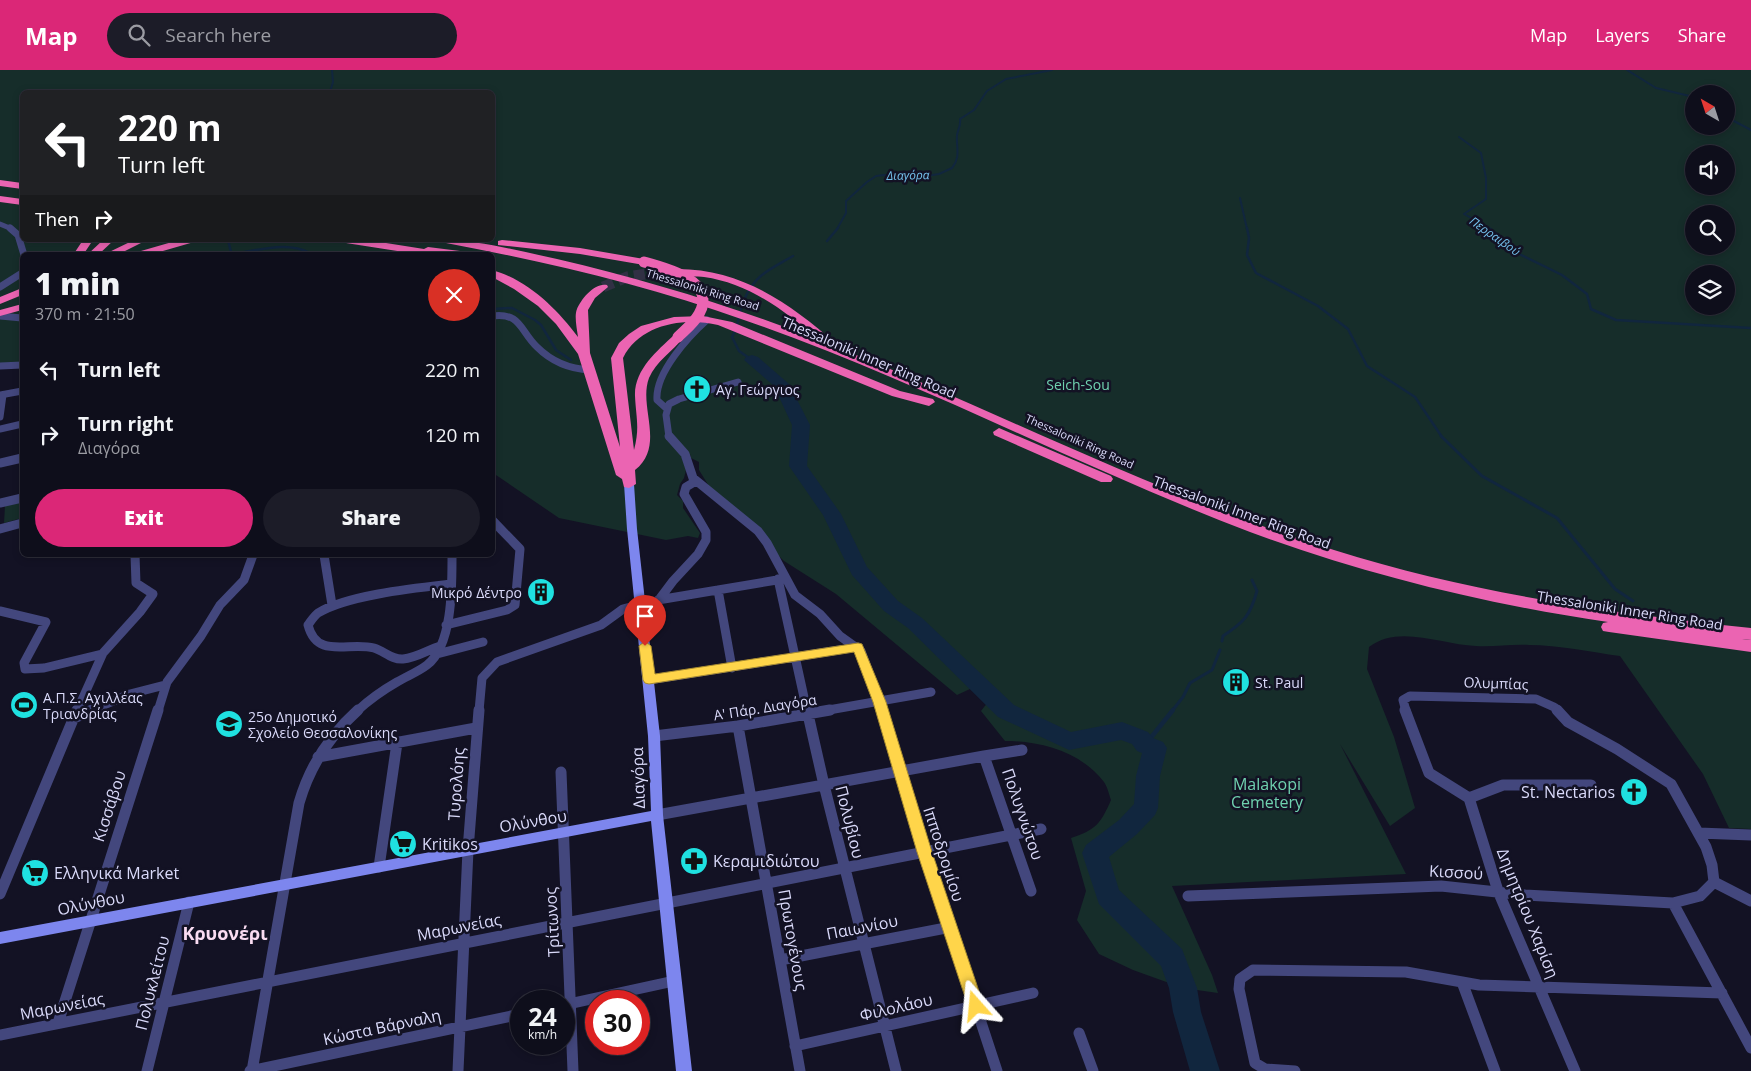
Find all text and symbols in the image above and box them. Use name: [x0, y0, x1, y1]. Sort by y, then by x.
search box: [107, 13, 457, 58]
text: Map: [25, 19, 77, 52]
icon: search: [125, 21, 153, 49]
text: Search here: [165, 22, 271, 48]
text: Map: [1530, 23, 1567, 47]
text: Layers: [1595, 23, 1650, 47]
text: Share: [1678, 23, 1726, 47]
north arrow: [1685, 85, 1735, 135]
map controls: [1685, 85, 1735, 315]
text: 220 m: [118, 104, 222, 151]
icon: left: [35, 110, 100, 175]
button: sound: [1685, 145, 1735, 195]
text: Turn left: [118, 149, 205, 179]
water label: Διαγόρα: [885, 166, 930, 184]
icon: right: [89, 205, 117, 233]
button: search: [1685, 205, 1735, 255]
text: Then: [35, 206, 79, 232]
water label: Περραιβού: [1466, 212, 1524, 260]
text: 1 min: [35, 263, 120, 304]
street label: Thessaloniki Ring Road: [645, 265, 761, 313]
button: layers: [1685, 265, 1735, 315]
button: close: [428, 269, 480, 321]
text: 370 m · 21:50: [35, 303, 135, 325]
street label: Thessaloniki Inner Ring Road: [779, 312, 959, 402]
icon: left: [35, 356, 63, 384]
text: Turn left: [78, 357, 160, 383]
text: 220 m: [425, 357, 480, 383]
church icon: Αγ. Γεώργιος: [682, 374, 712, 404]
park label: Seich-Sou: [1046, 375, 1110, 394]
place label: Αγ. Γεώργιος: [716, 380, 800, 399]
street label: Thessaloniki Ring Road: [1023, 410, 1137, 472]
text: Turn right: [78, 411, 173, 437]
icon: right: [35, 421, 63, 449]
text: 120 m: [425, 422, 480, 448]
text: Διαγόρα: [78, 437, 140, 459]
street label: Thessaloniki Inner Ring Road: [1151, 471, 1333, 553]
button: Exit: [35, 489, 253, 547]
button: Share: [263, 489, 480, 547]
building icon: Μικρό Δέντρο: [526, 577, 556, 607]
place label: Μικρό Δέντρο: [431, 583, 522, 602]
street label: Thessaloniki Inner Ring Road: [1536, 586, 1724, 634]
pin: [624, 595, 666, 646]
icon: arrive: [631, 602, 659, 630]
building icon: St. Paul: [1221, 667, 1251, 697]
street label: Ολυμπίας: [1463, 672, 1529, 694]
place label: St. Paul: [1255, 673, 1303, 692]
place label: Α.Π.Σ. Αχιλλέας Τριανδρίας: [43, 688, 143, 723]
street label: Α' Πάρ. Διαγόρα: [712, 689, 818, 725]
sports icon: Α.Π.Σ. Αχιλλέας Τριανδρίας: [9, 690, 39, 720]
place label: 25ο Δημοτικό Σχολείο Θεσσαλονίκης: [248, 707, 397, 742]
school or university icon: 25ο Δημοτικό Σχολείο Θεσσαλονίκης: [214, 709, 244, 739]
street label: Τυρολόης: [442, 746, 470, 821]
street label: Διαγόρα: [626, 747, 650, 809]
street label: Πολυγνώτου: [997, 765, 1049, 863]
street label: Κισσάβου: [87, 767, 131, 845]
park label: Malakopi Cemetery: [1231, 773, 1304, 813]
church icon: St. Nectarios: [1619, 777, 1649, 807]
place label: St. Nectarios: [1521, 781, 1615, 803]
street label: Πολυβίου: [830, 783, 870, 861]
street label: Ολύνθου: [497, 804, 569, 838]
street label: Ιπποδρομίου: [918, 804, 970, 904]
supermarket icon: Kritikos: [388, 829, 418, 859]
place label: Kritikos: [422, 833, 478, 855]
street label: Δημητρίου Χαρίση: [1492, 845, 1564, 981]
pharmacy icon: Κεραμιδιώτου: [679, 846, 709, 876]
place label: Κεραμιδιώτου: [713, 850, 820, 872]
supermarket icon: Ελληνικά Market: [20, 858, 50, 888]
street label: Κισσού: [1428, 860, 1484, 884]
place label: Ελληνικά Market: [54, 862, 179, 884]
street label: Ολύνθου: [55, 886, 127, 920]
street label: Τρίτωνος: [539, 886, 565, 957]
street label: Πρωτογένους: [773, 888, 813, 993]
street label: Μαρωνείας: [415, 908, 503, 946]
street label: Παιωνίου: [824, 909, 900, 945]
district label: Κρυονέρι: [183, 921, 268, 945]
street label: Πολυκλείτου: [130, 933, 174, 1033]
position arrow: [949, 979, 1001, 1031]
street label: Μαρωνείας: [18, 987, 106, 1025]
street label: Φιλολάου: [857, 988, 935, 1026]
speed limit sign: 30: [585, 990, 650, 1055]
text: 24: [528, 999, 557, 1033]
street label: Κώστα Βάρναλη: [321, 1004, 443, 1050]
text: km/h: [528, 1026, 557, 1043]

